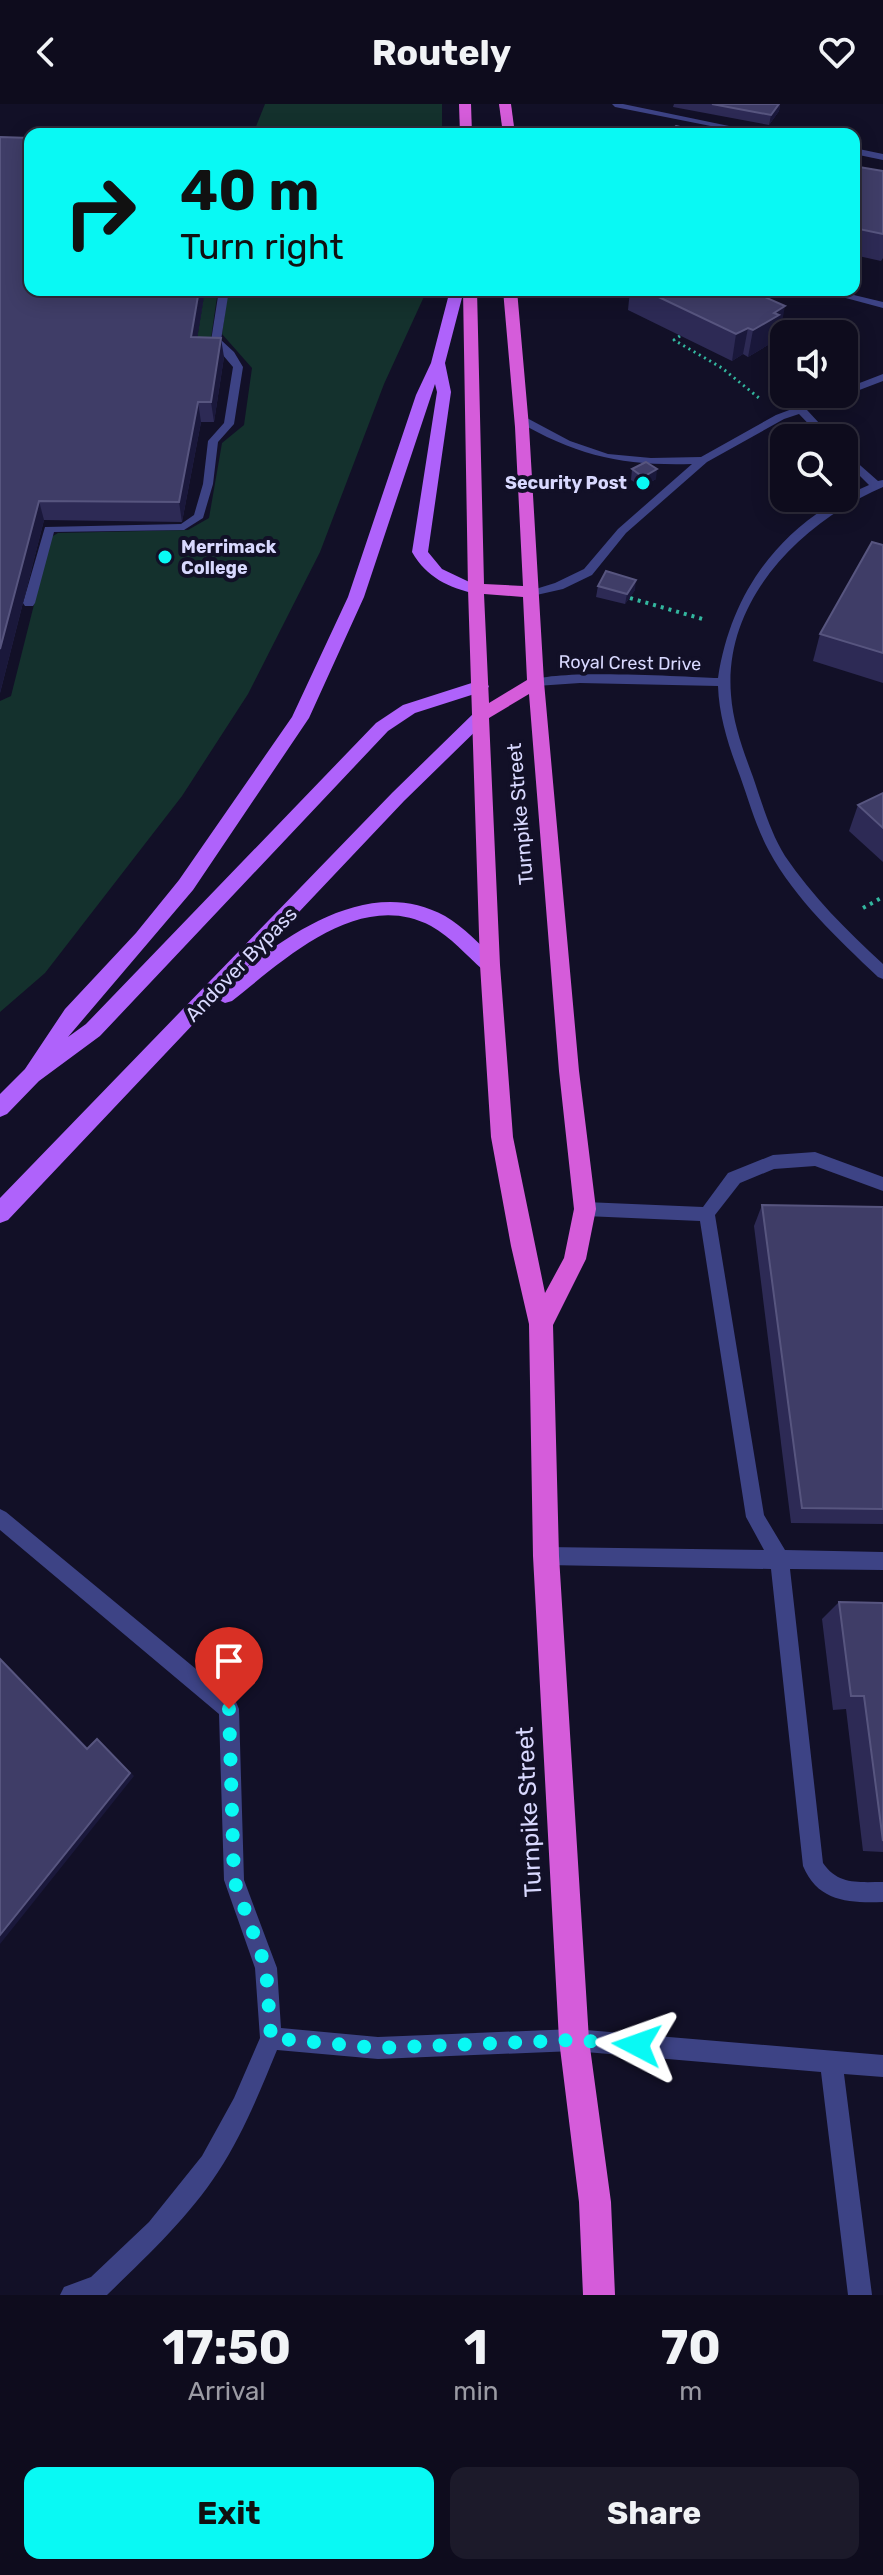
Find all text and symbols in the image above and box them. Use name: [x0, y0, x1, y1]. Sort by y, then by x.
icon: back: [24, 30, 68, 74]
icon: heart: [815, 30, 859, 74]
text: Routely: [372, 31, 511, 74]
text: 40 m: [180, 158, 320, 224]
icon: right: [48, 160, 152, 264]
text: Turn right: [180, 225, 344, 268]
map controls: [770, 320, 858, 512]
button: sound: [770, 320, 858, 408]
button: search: [770, 424, 858, 512]
place label: Security Post: [505, 472, 627, 494]
marker: Security Post: [634, 474, 652, 492]
place label: Merrimack College: [181, 536, 277, 579]
marker: Merrimack College: [156, 548, 174, 566]
street label: Royal Crest Drive: [559, 651, 701, 675]
street label: Turnpike Street: [502, 742, 538, 886]
street label: Andover Bypass: [180, 902, 302, 1026]
pin: [195, 1627, 263, 1709]
icon: arrive: [207, 1639, 251, 1683]
street label: Turnpike Street: [511, 1726, 547, 1898]
position arrow: [595, 2003, 679, 2087]
text: 17:50: [162, 2319, 291, 2376]
text: 1: [464, 2319, 488, 2376]
text: 70: [661, 2319, 721, 2376]
text: Arrival: [188, 2376, 266, 2407]
text: min: [453, 2376, 499, 2407]
text: m: [679, 2376, 702, 2407]
button: Exit: [24, 2467, 434, 2559]
button: Share: [450, 2467, 859, 2559]

